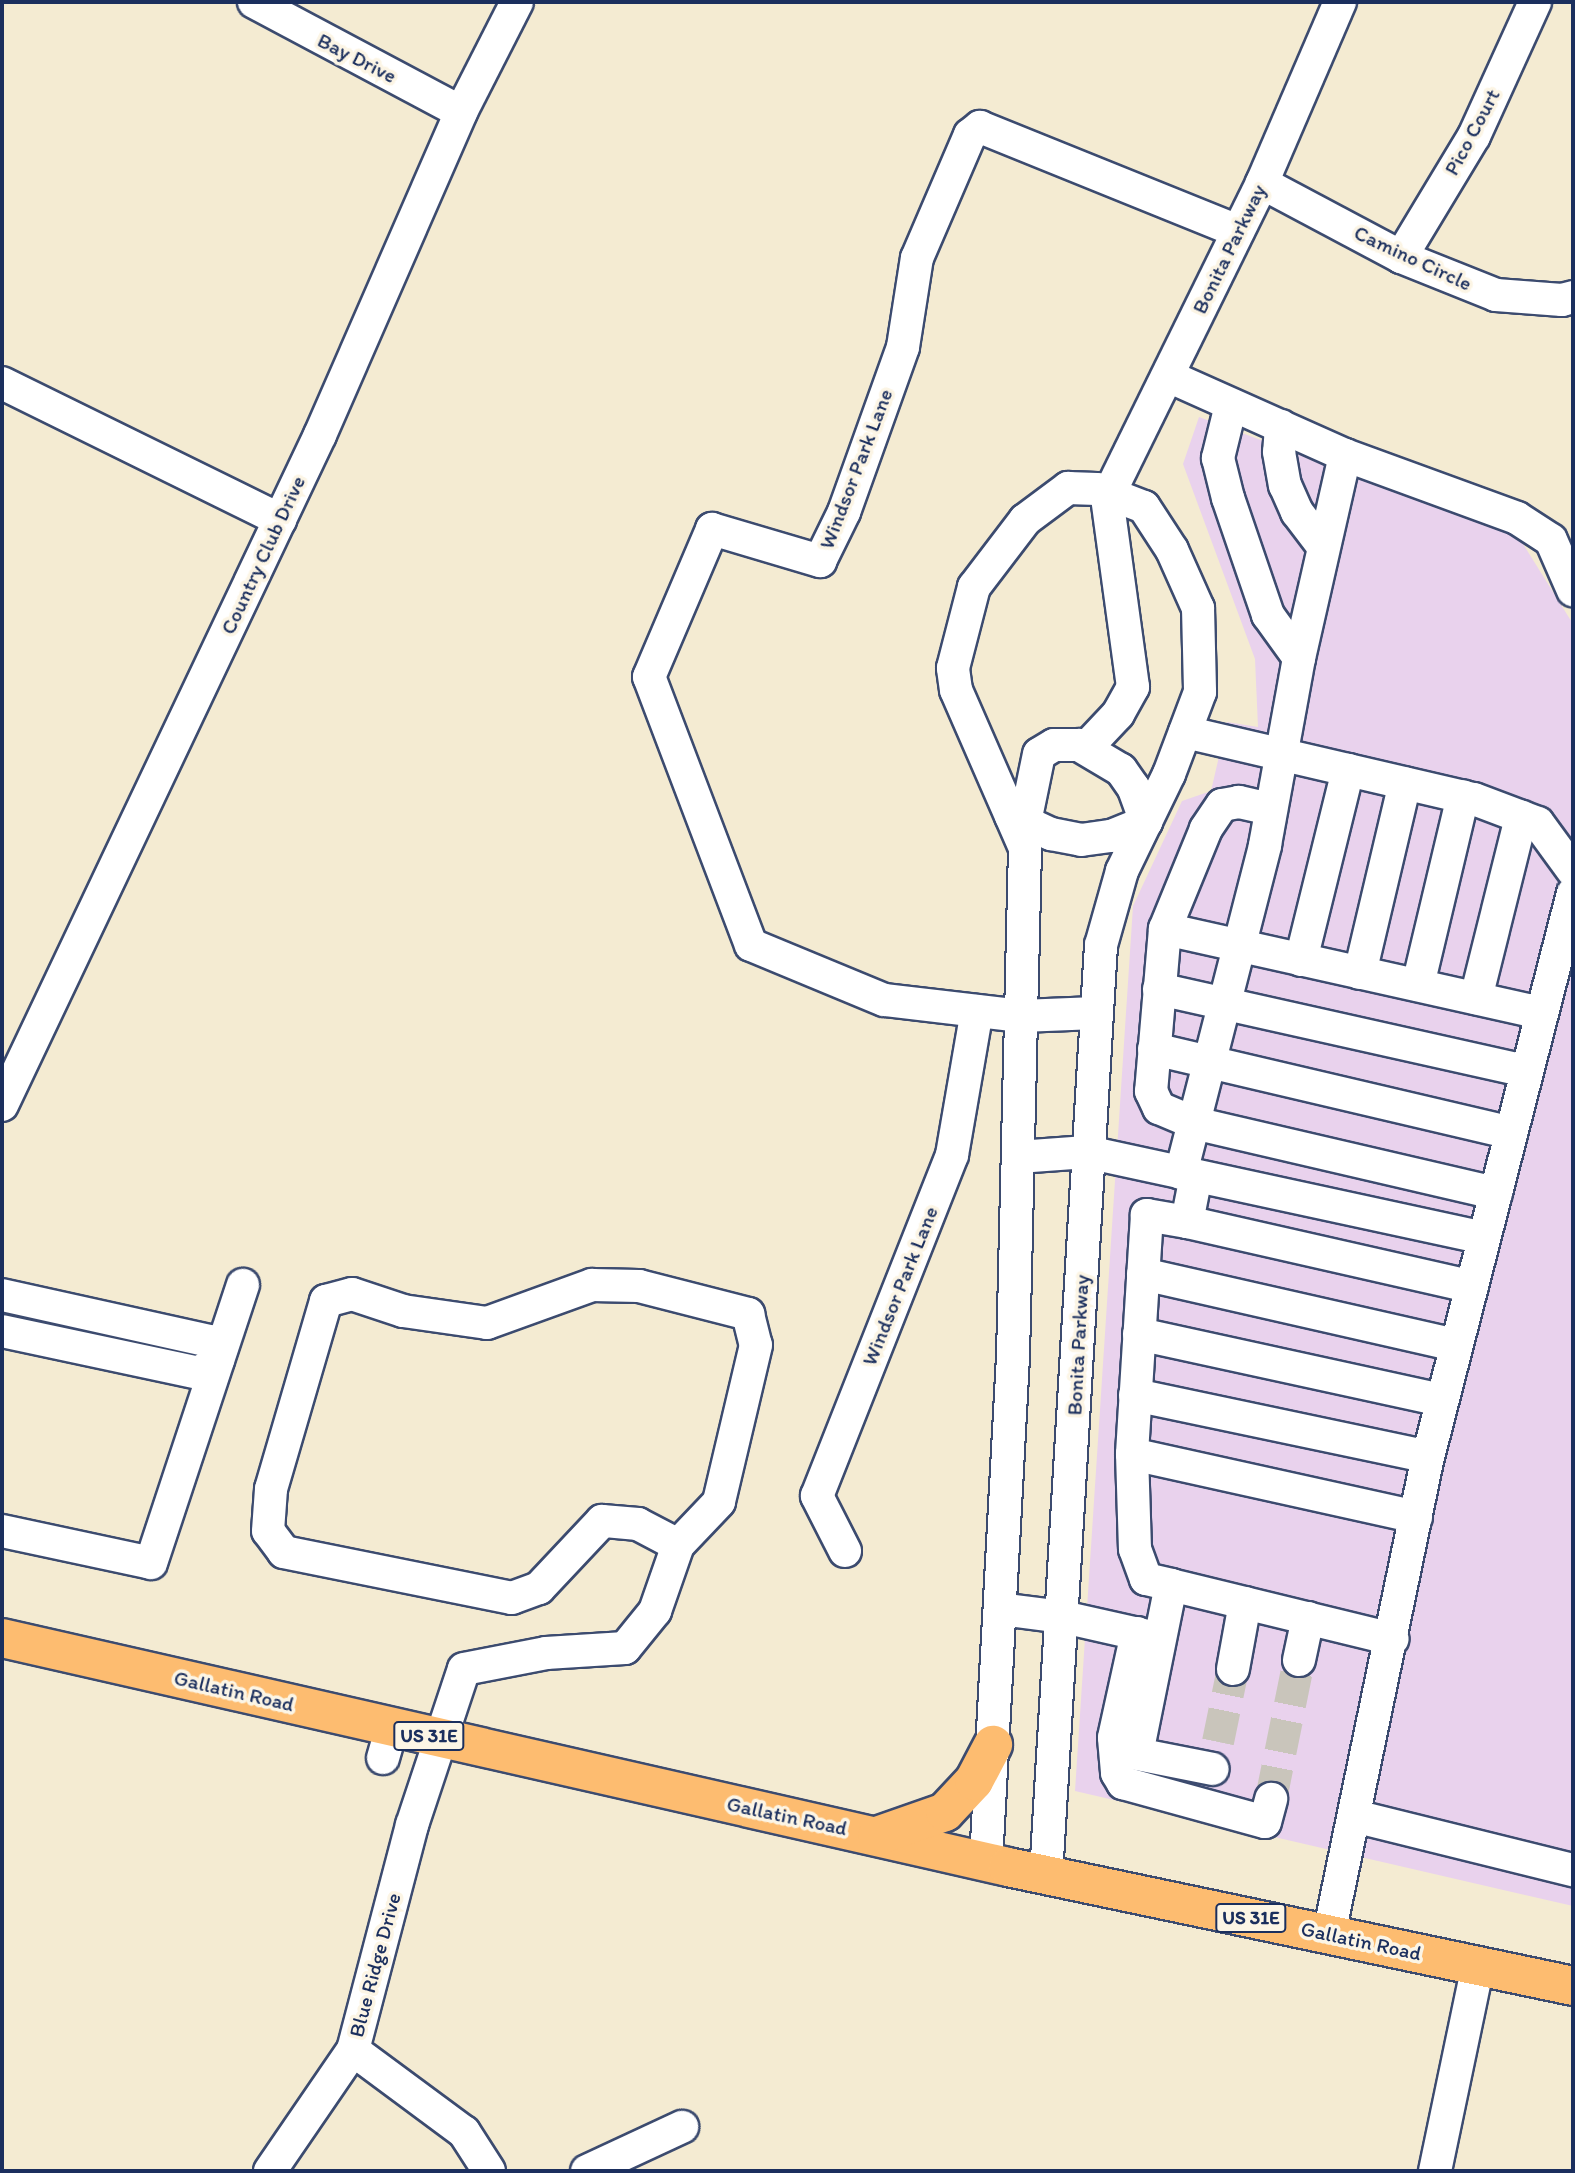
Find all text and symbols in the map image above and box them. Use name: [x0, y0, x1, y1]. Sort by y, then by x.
street label: Bay Drive: [313, 27, 401, 89]
street label: Pico Court: [1439, 84, 1505, 180]
street label: Bonita Parkway: [1187, 180, 1271, 318]
street label: Camino Circle: [1350, 220, 1476, 296]
street label: Windsor Park Lane: [814, 386, 898, 552]
street label: Country Club Drive: [215, 472, 311, 638]
street label: Windsor Park Lane: [857, 1203, 943, 1369]
street label: Bonita Parkway: [1062, 1274, 1094, 1416]
street label: Gallatin Road: [171, 1665, 297, 1717]
road number: US 31E: [392, 1720, 466, 1752]
street label: Gallatin Road: [724, 1791, 850, 1841]
street label: Blue Ridge Drive: [344, 1890, 406, 2040]
road number: US 31E: [1214, 1902, 1288, 1934]
street label: Gallatin Road: [1298, 1916, 1424, 1966]

